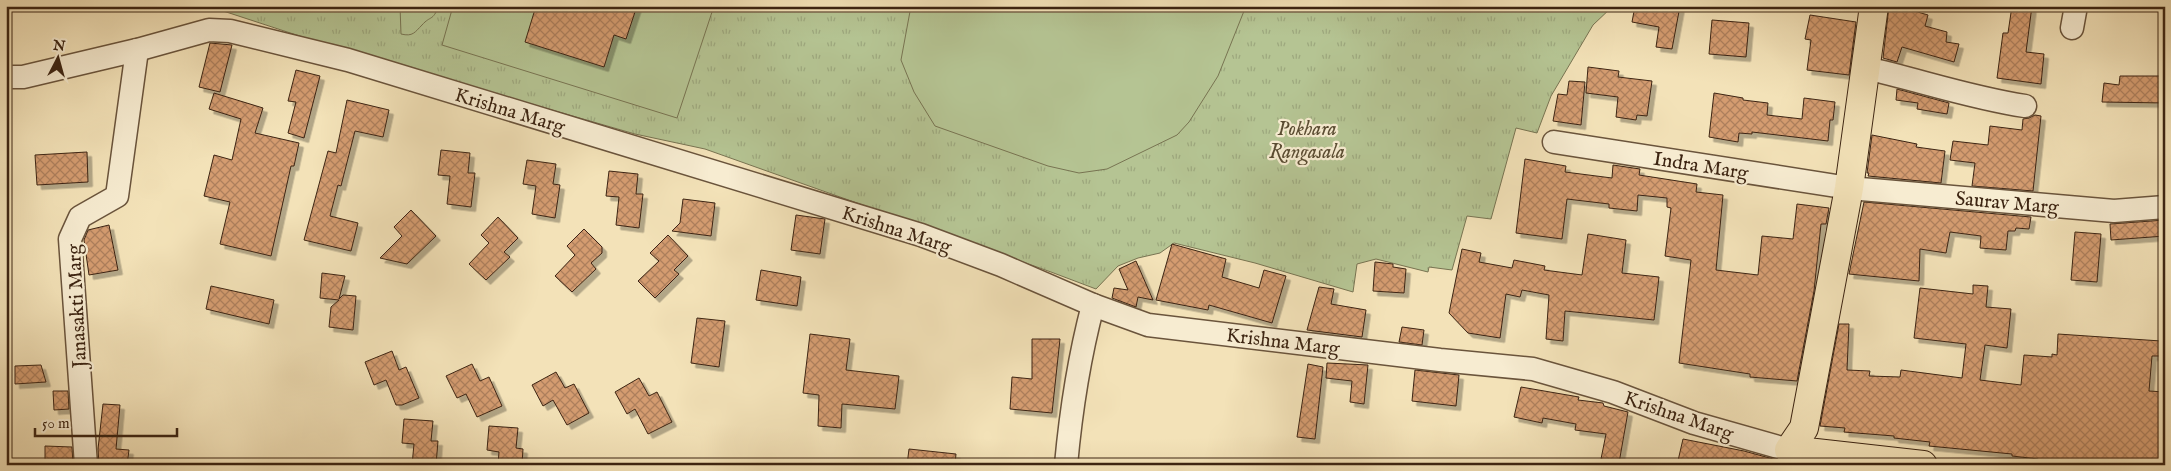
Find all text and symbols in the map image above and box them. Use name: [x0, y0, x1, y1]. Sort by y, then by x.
north arrow: [32, 32, 82, 82]
text: N: [51, 36, 66, 56]
street label: Krishna Marg: [451, 83, 569, 140]
park label: Pokhara Rangasala: [1269, 117, 1345, 166]
street label: Indra Marg: [1651, 147, 1751, 187]
street label: Saurav Marg: [1954, 187, 2061, 221]
street label: Krishna Marg: [838, 201, 956, 260]
street label: Janasakti Marg: [62, 242, 93, 371]
street label: Krishna Marg: [1225, 323, 1342, 362]
street label: Krishna Marg: [1620, 386, 1738, 447]
scale bar: [35, 406, 178, 438]
text: 50 m: [42, 414, 70, 433]

